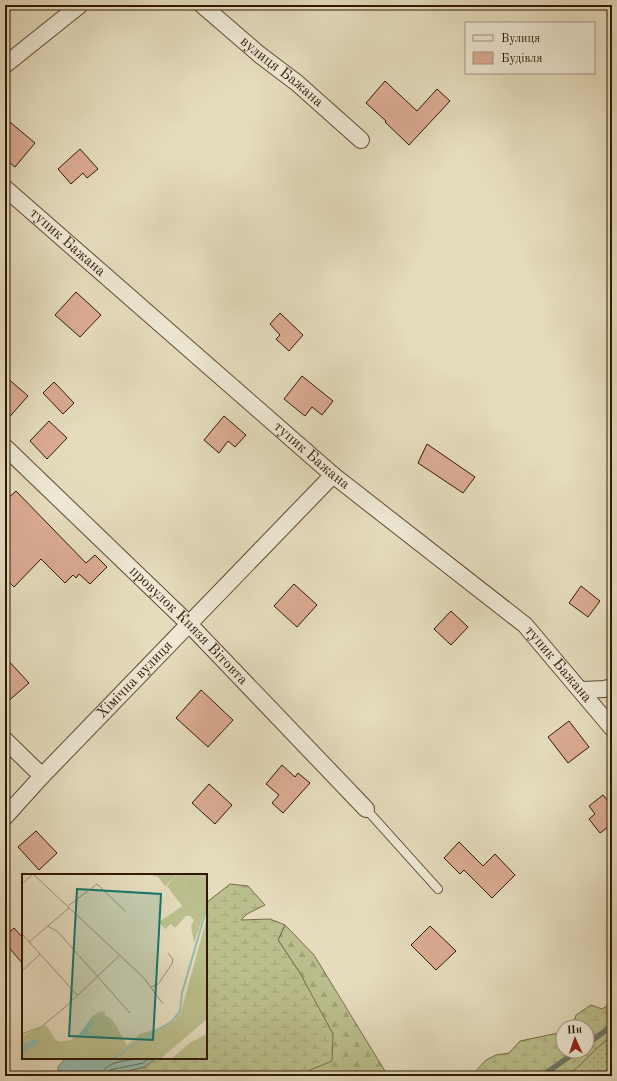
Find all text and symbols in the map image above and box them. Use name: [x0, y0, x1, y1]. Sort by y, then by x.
legend: [465, 22, 595, 74]
text: Вулиця: [501, 33, 540, 45]
street label: вулиця Бажана: [237, 34, 326, 110]
text: Будівля: [501, 52, 543, 65]
street label: тупик Бажана: [27, 206, 109, 280]
street label: тупик Бажана: [271, 419, 353, 493]
street label: провулок Князя Вітовта: [126, 563, 251, 688]
street label: тупик Бажана: [522, 623, 595, 706]
street label: Хімічна вулиця: [94, 638, 176, 721]
inset map: [22, 874, 207, 1059]
north arrow: [555, 1019, 595, 1059]
text: Пн: [567, 1025, 582, 1036]

